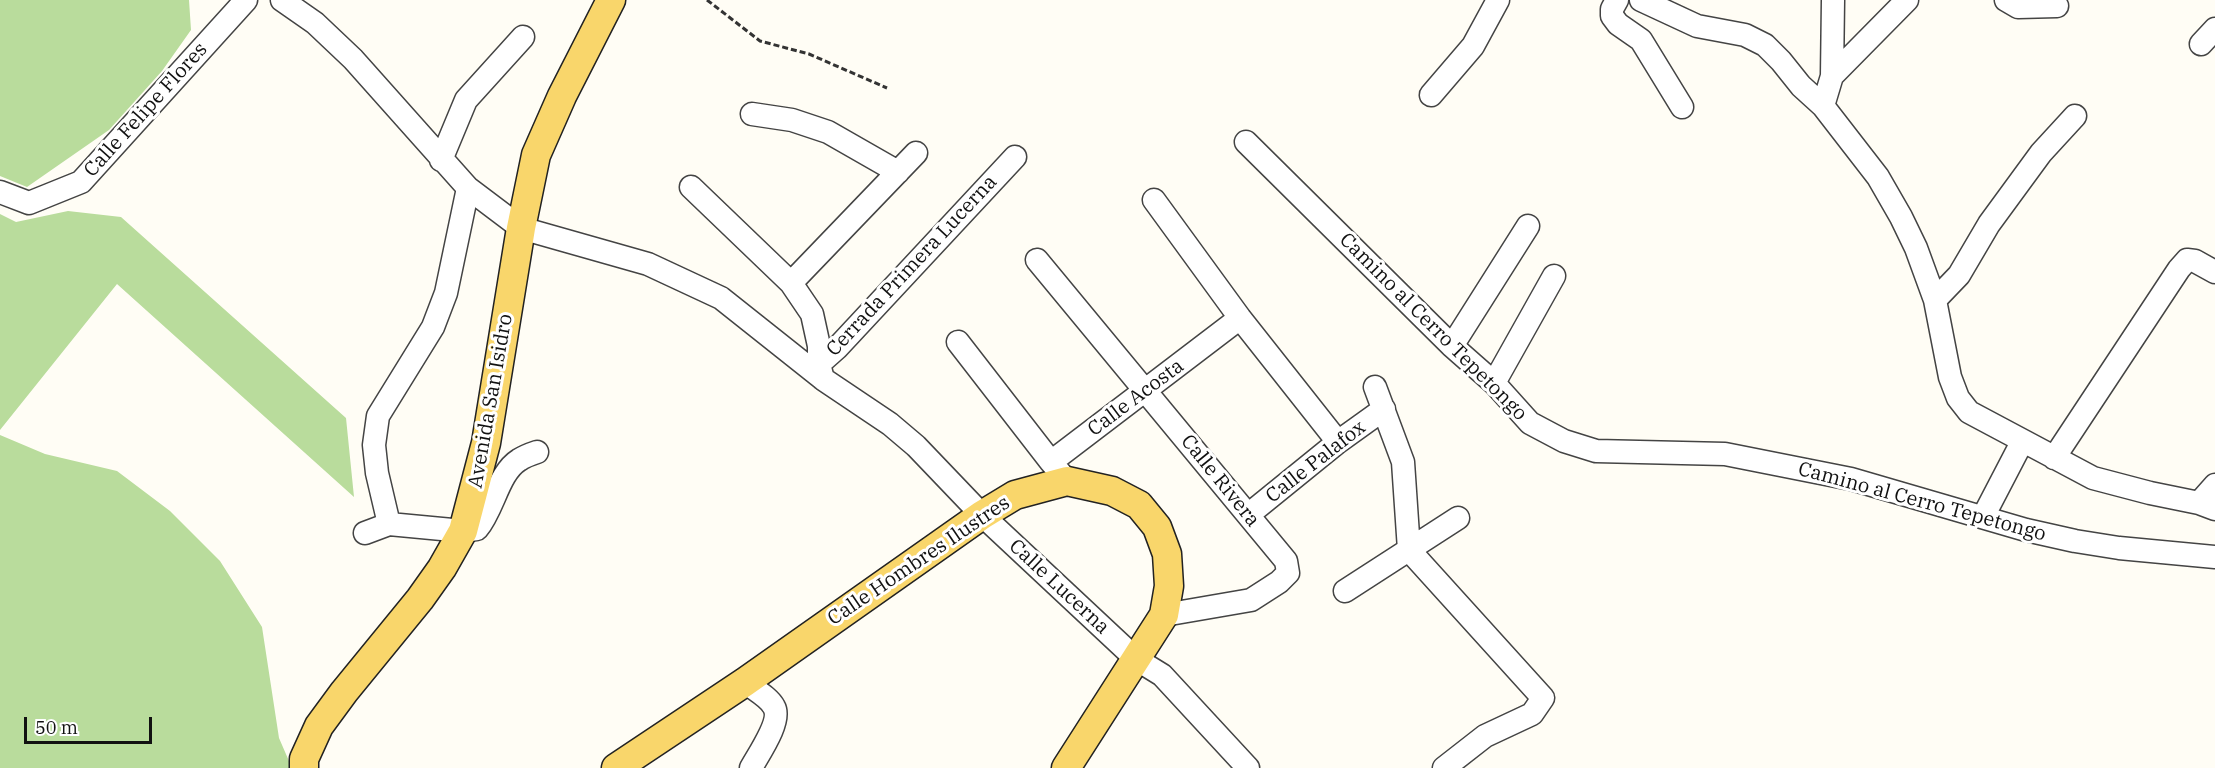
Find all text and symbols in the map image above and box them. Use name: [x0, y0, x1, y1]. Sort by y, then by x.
street label: Calle Felipe Flores: [79, 38, 213, 182]
street label: Cerrada Primera Lucerna: [822, 170, 1002, 362]
street label: Camino al Cerro Tepetongo: [1334, 228, 1532, 426]
street label: Avenida San Isidro: [464, 312, 518, 490]
street label: Calle Acosta: [1083, 354, 1189, 442]
street label: Calle Palafox: [1261, 416, 1371, 508]
street label: Calle Rivera: [1176, 430, 1264, 532]
street label: Camino al Cerro Tepetongo: [1795, 457, 2049, 547]
street label: Calle Hombres Ilustres: [823, 491, 1015, 631]
street label: Calle Lucerna: [1004, 534, 1114, 640]
scale bar: [27, 705, 154, 743]
text: 50 m: [35, 716, 78, 739]

